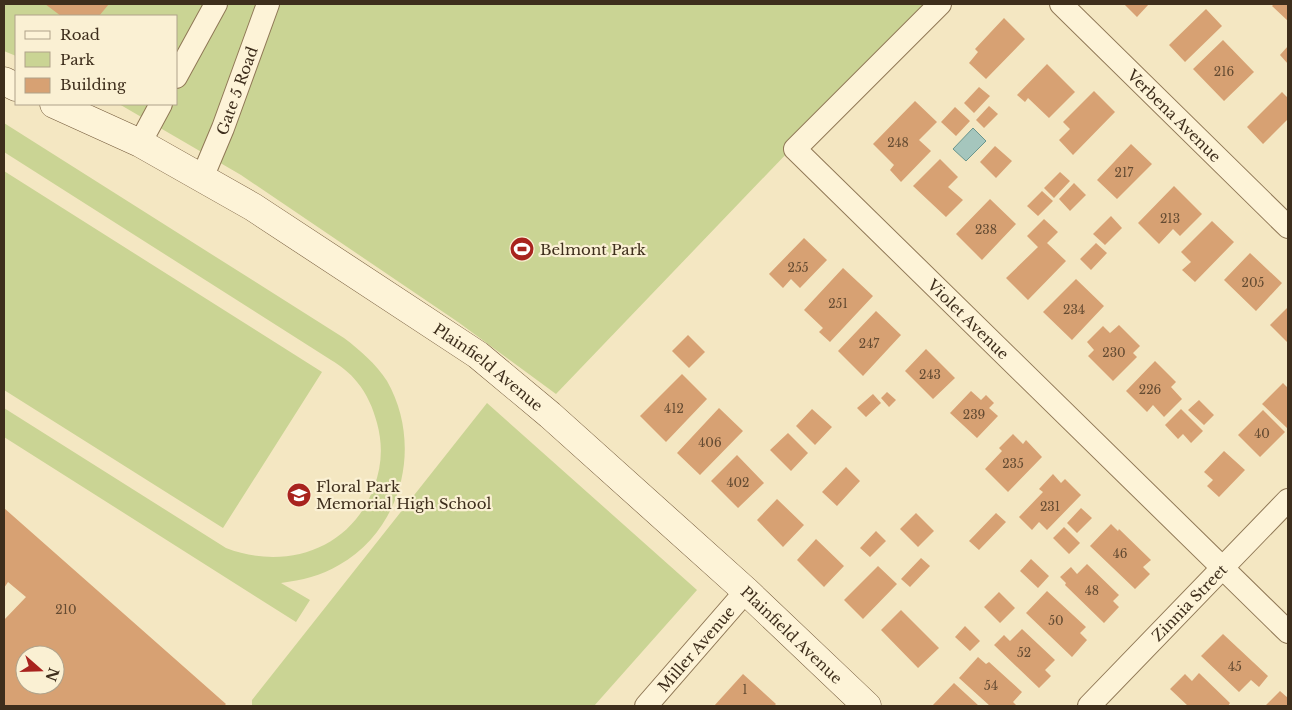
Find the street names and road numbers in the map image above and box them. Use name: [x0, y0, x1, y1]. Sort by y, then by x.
street label: Gate 5 Road: [212, 44, 261, 138]
street label: Verbena Avenue: [1123, 64, 1225, 166]
street label: Violet Avenue: [923, 274, 1013, 363]
street label: Plainfield Avenue: [430, 319, 547, 415]
street label: Zinnia Street: [1147, 560, 1231, 645]
street label: Plainfield Avenue: [737, 582, 847, 687]
street label: Miller Avenue: [653, 602, 738, 695]

